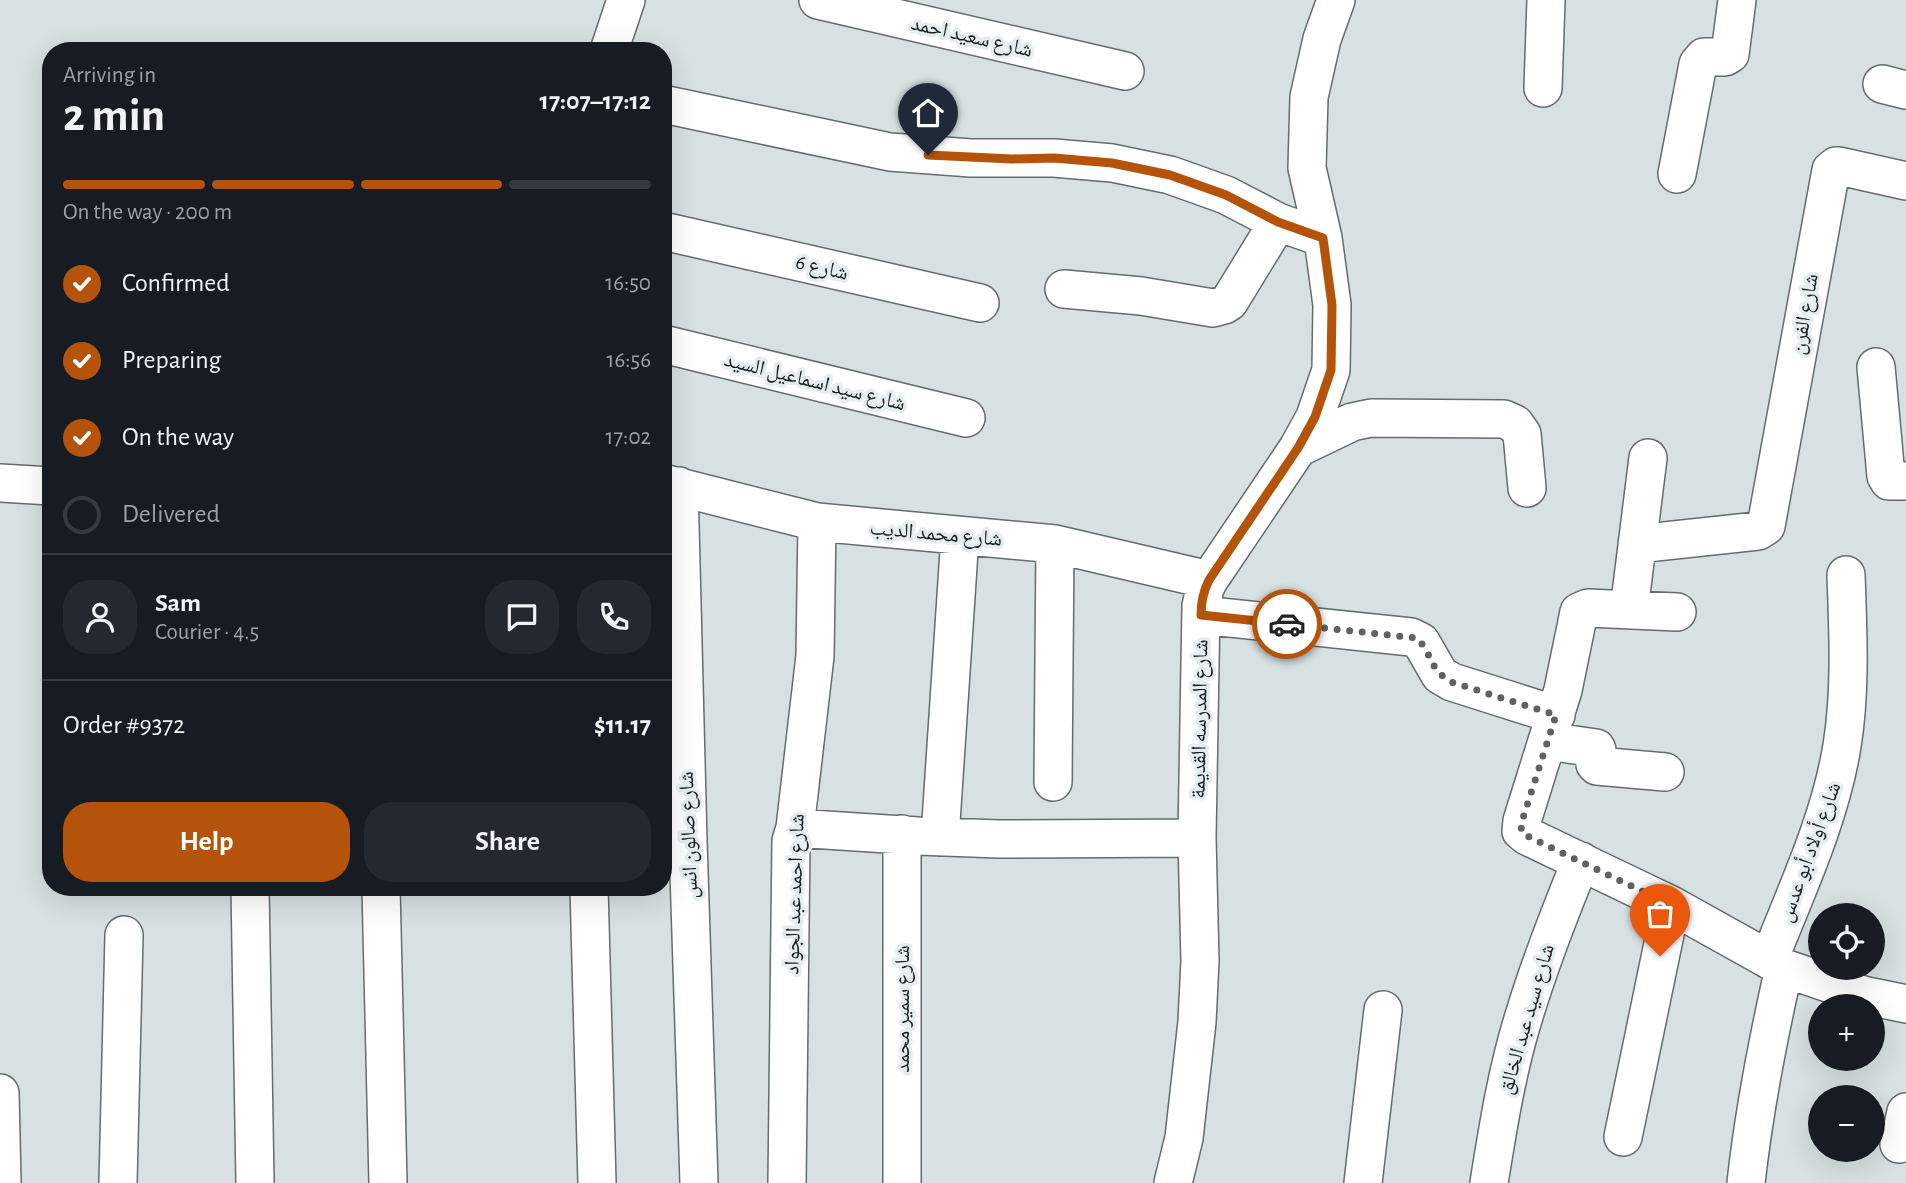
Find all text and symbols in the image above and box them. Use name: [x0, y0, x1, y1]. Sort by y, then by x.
street label: شارع سعيد احمد: [909, 12, 1035, 63]
text: Arriving in: [63, 64, 156, 87]
pin: [898, 83, 958, 155]
text: 17:07–17:12: [540, 88, 651, 114]
text: 2 min: [63, 93, 165, 139]
icon: home: [909, 94, 947, 132]
text: On the way · 200 m: [63, 201, 232, 224]
street label: شارع 6: [793, 251, 850, 286]
icon: check: [63, 265, 101, 303]
text: Confirmed: [122, 270, 230, 296]
text: 16:50: [605, 272, 651, 295]
street label: شارع الفرن: [1787, 272, 1824, 357]
icon: check: [63, 342, 101, 380]
text: Preparing: [122, 347, 221, 373]
text: 16:56: [607, 349, 651, 372]
street label: شارع سيد اسماعيل السيد: [722, 349, 908, 416]
icon: check: [63, 419, 101, 457]
text: On the way: [122, 424, 234, 450]
text: 17:02: [606, 426, 651, 449]
text: Delivered: [122, 501, 220, 527]
street label: شارع محمد الديب: [869, 517, 1003, 552]
button: person: [63, 580, 137, 654]
button: chat: [485, 580, 559, 654]
button: phone: [577, 580, 651, 654]
courier: [1252, 589, 1322, 659]
text: Sam: [155, 590, 201, 616]
icon: car: [1268, 605, 1306, 643]
text: Courier · 4.5: [155, 621, 259, 644]
street label: شارع المدرسه القديمة: [1188, 639, 1213, 799]
text: Order #9372: [63, 712, 185, 738]
text: $11.17: [594, 712, 651, 738]
street label: شارع صالون انس: [676, 771, 703, 899]
street label: شارع أولاد أبو عدس: [1772, 779, 1846, 926]
button: Help: [63, 802, 350, 882]
button: Share: [364, 802, 651, 882]
street label: شارع احمد عبد الجواد: [781, 813, 810, 975]
pin: [1630, 884, 1690, 956]
icon: bag: [1641, 895, 1679, 933]
map controls: [1808, 903, 1885, 1162]
button: locate: [1808, 903, 1885, 980]
street label: شارع سيد عبد الخالق: [1495, 942, 1560, 1097]
street label: شارع سمير محمد: [892, 945, 915, 1073]
button: +: [1808, 994, 1885, 1071]
button: −: [1808, 1085, 1885, 1162]

